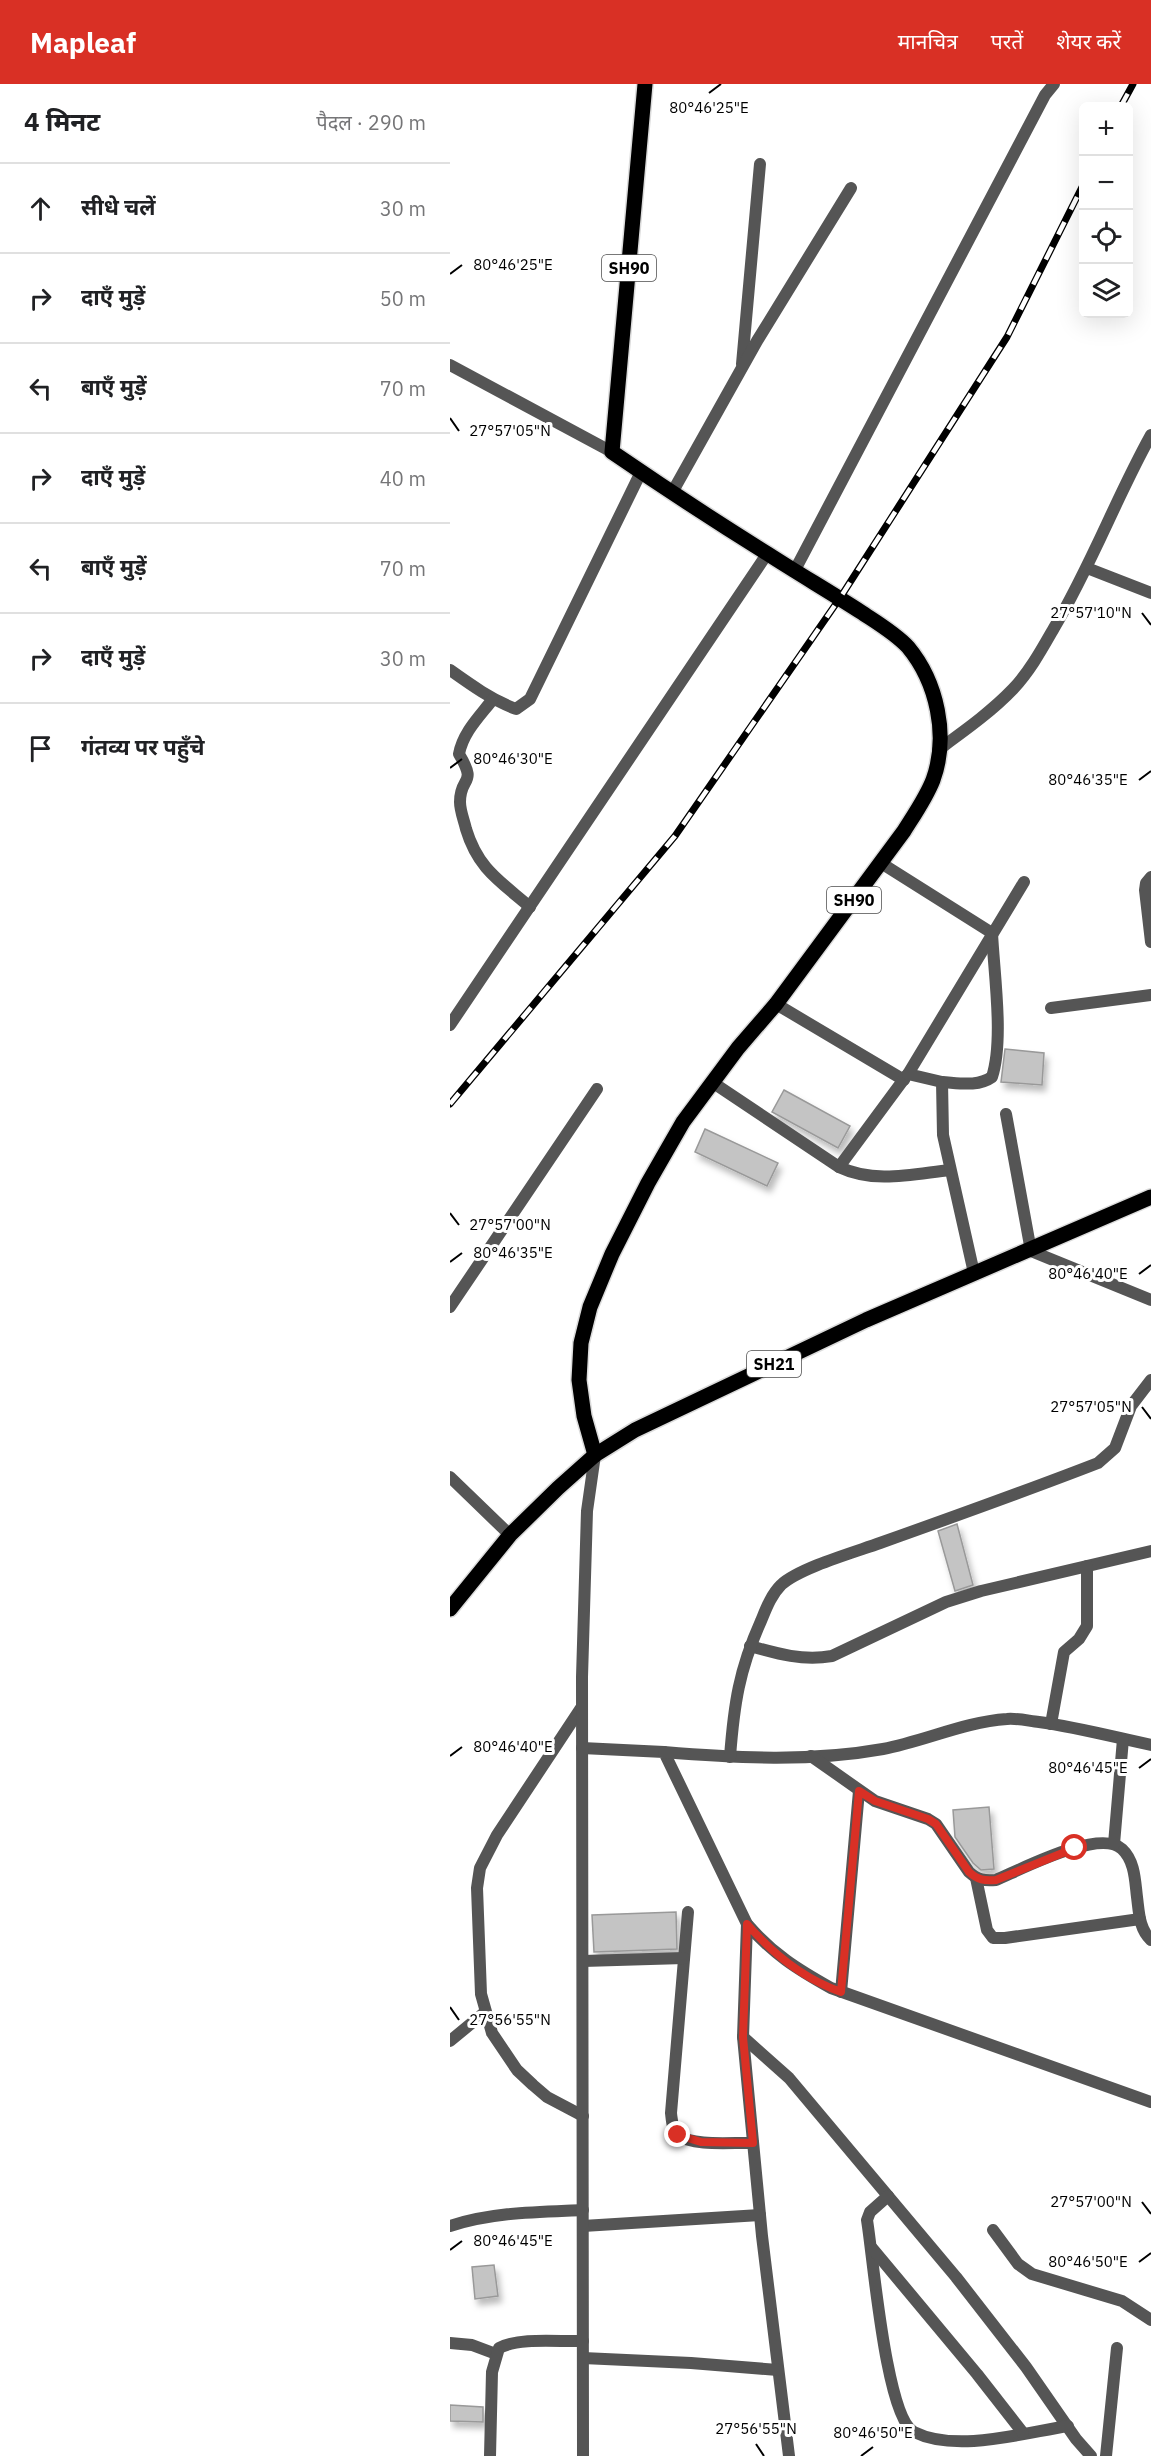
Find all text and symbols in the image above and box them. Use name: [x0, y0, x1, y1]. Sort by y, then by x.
text: Mapleaf: [30, 24, 136, 61]
text: मानचित्र: [898, 27, 958, 55]
text: परतें: [991, 27, 1023, 55]
text: शेयर करें: [1056, 27, 1121, 55]
text: 80°46'25"E: [669, 98, 749, 117]
map controls: [1079, 102, 1133, 318]
button: +: [1079, 102, 1133, 156]
text: 4 मिनट: [24, 104, 100, 138]
text: पैदल · 290 m: [316, 109, 426, 136]
button: −: [1079, 156, 1133, 210]
icon: ahead: [24, 192, 57, 225]
text: सीधे चलें: [81, 192, 156, 221]
text: 30 m: [380, 195, 426, 222]
button: locate: [1079, 210, 1133, 264]
text: 80°46'25"E: [473, 255, 553, 274]
road number: SH90: [602, 255, 656, 281]
button: layers: [1079, 264, 1133, 318]
icon: right: [24, 282, 57, 315]
text: दाएँ मुड़ें: [81, 282, 145, 311]
text: 50 m: [380, 285, 426, 312]
icon: left: [24, 372, 57, 405]
text: बाएँ मुड़ें: [81, 372, 147, 401]
text: 70 m: [380, 375, 426, 402]
text: 27°57'05"N: [469, 421, 551, 440]
icon: right: [24, 462, 57, 495]
text: दाएँ मुड़ें: [81, 462, 145, 491]
text: 40 m: [380, 465, 426, 492]
icon: left: [24, 552, 57, 585]
text: बाएँ मुड़ें: [81, 552, 147, 581]
text: 70 m: [380, 555, 426, 582]
text: 27°57'10"N: [1050, 603, 1132, 622]
icon: right: [24, 642, 57, 675]
text: दाएँ मुड़ें: [81, 642, 145, 671]
text: 30 m: [380, 645, 426, 672]
icon: arrive: [24, 732, 57, 765]
text: गंतव्य पर पहुँचे: [81, 732, 205, 761]
text: 80°46'30"E: [473, 749, 553, 768]
text: 80°46'35"E: [1048, 770, 1128, 789]
road number: SH90: [827, 887, 881, 913]
text: 27°57'00"N: [469, 1215, 551, 1234]
text: 80°46'35"E: [473, 1243, 553, 1262]
text: 80°46'40"E: [1048, 1264, 1128, 1283]
road number: SH21: [747, 1351, 801, 1377]
text: 27°57'05"N: [1050, 1397, 1132, 1416]
text: 80°46'40"E: [473, 1737, 553, 1756]
text: 80°46'45"E: [1048, 1758, 1128, 1777]
route start: [1061, 1834, 1087, 1860]
text: 27°56'55"N: [469, 2010, 551, 2029]
route end: [664, 2121, 690, 2147]
text: 27°57'00"N: [1050, 2192, 1132, 2211]
text: 80°46'45"E: [473, 2231, 553, 2250]
text: 80°46'50"E: [1048, 2252, 1128, 2271]
text: 27°56'55"N: [715, 2419, 797, 2438]
text: 80°46'50"E: [833, 2423, 913, 2442]

